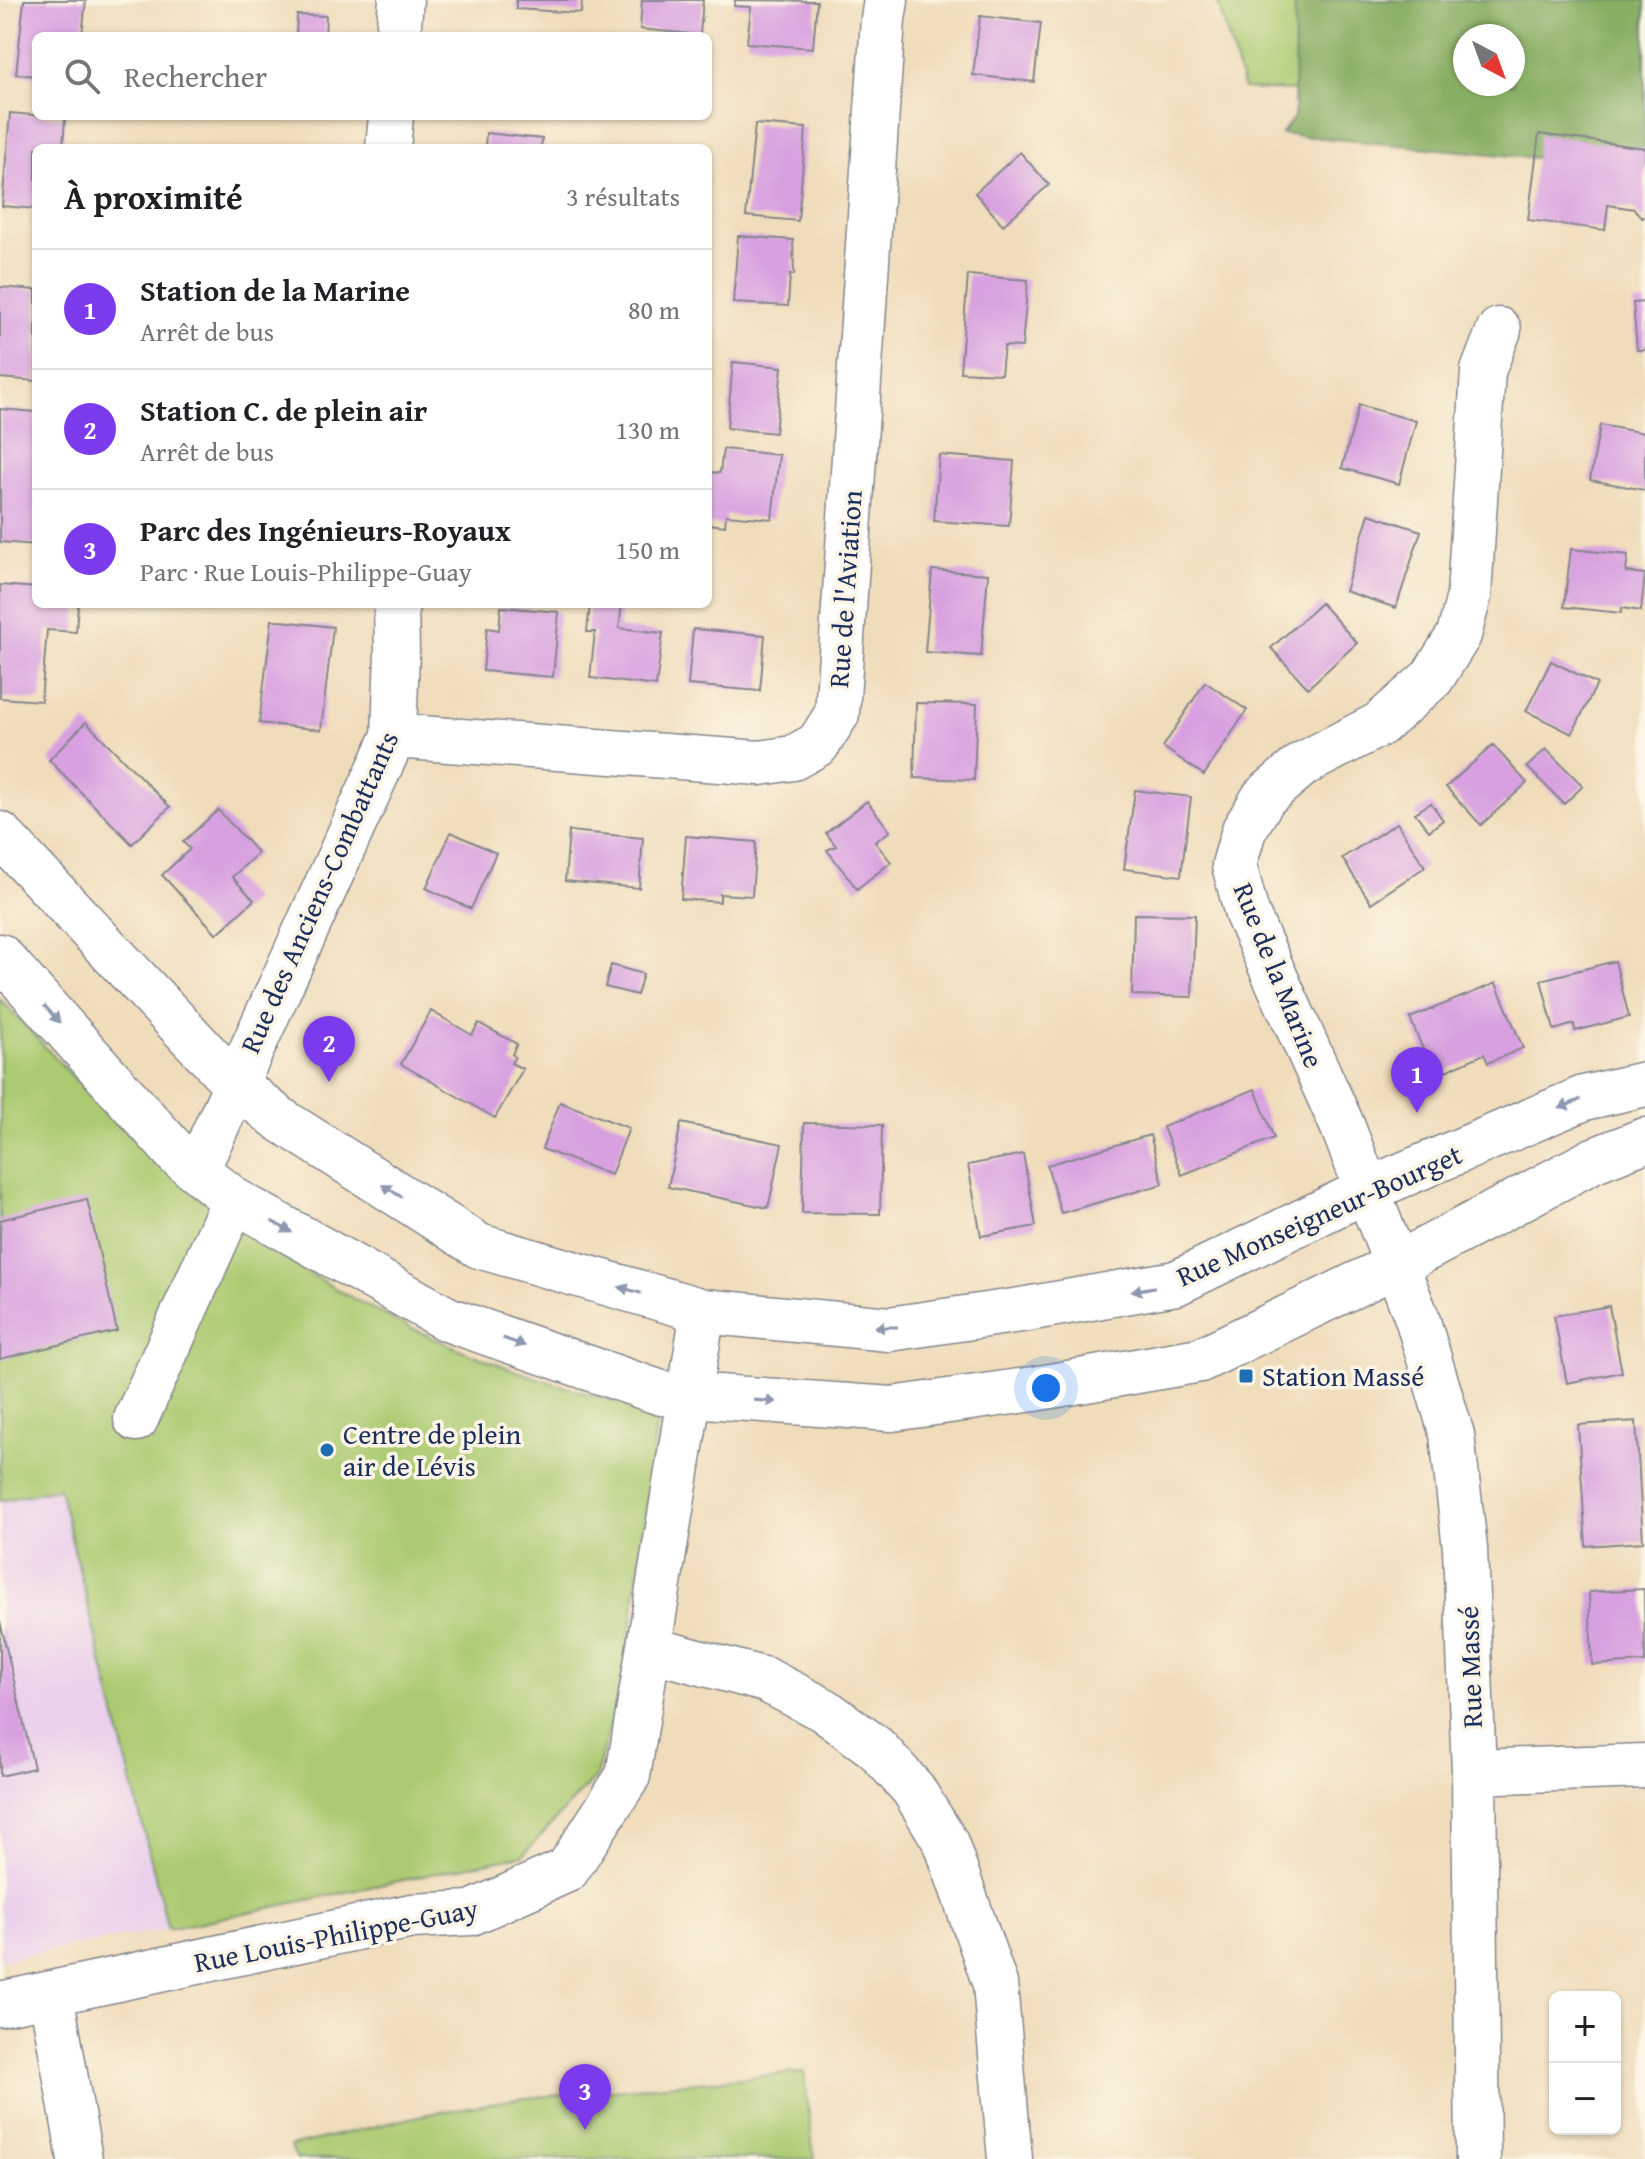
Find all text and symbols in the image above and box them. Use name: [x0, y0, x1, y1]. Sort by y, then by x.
north arrow: [1453, 24, 1525, 96]
search box: [32, 32, 712, 120]
icon: search: [60, 54, 104, 98]
text: Rechercher: [124, 54, 267, 98]
text: À proximité: [64, 172, 243, 221]
text: 3 résultats: [566, 177, 680, 216]
text: Station de la Marine: [140, 268, 410, 312]
text: 1: [83, 290, 97, 329]
text: 80 m: [628, 290, 680, 329]
text: Arrêt de bus: [140, 312, 274, 351]
text: Station C. de plein air: [140, 388, 427, 432]
text: 2: [83, 410, 97, 449]
text: 130 m: [615, 410, 680, 449]
text: Arrêt de bus: [140, 432, 274, 471]
street label: Rue de l'Aviation: [817, 488, 872, 689]
text: Parc des Ingénieurs-Royaux: [140, 508, 511, 552]
text: 3: [83, 530, 97, 569]
text: 150 m: [615, 530, 680, 569]
text: Parc · Rue Louis-Philippe-Guay: [140, 552, 472, 591]
street label: Rue des Anciens-Combattants: [229, 724, 408, 1059]
street label: Rue de la Marine: [1224, 876, 1335, 1074]
one-way arrow: [43, 1003, 60, 1023]
pin: 2: [303, 1016, 355, 1082]
pin: 1: [1391, 1047, 1443, 1113]
one-way arrow: [1558, 1098, 1582, 1111]
street label: Rue Monseigneur-Bourget: [1170, 1133, 1468, 1296]
one-way arrow: [382, 1183, 403, 1198]
one-way arrow: [271, 1220, 293, 1234]
one-way arrow: [618, 1283, 642, 1296]
one-way arrow: [1130, 1283, 1155, 1295]
one-way arrow: [873, 1321, 898, 1333]
one-way arrow: [502, 1337, 526, 1349]
place label: Station Massé: [1262, 1355, 1424, 1396]
marker: Station Massé: [1237, 1367, 1255, 1385]
your location: [1026, 1368, 1066, 1408]
one-way arrow: [753, 1395, 778, 1408]
place label: Centre de plein air de Lévis: [343, 1413, 522, 1486]
marker: Centre de plein air de Lévis: [318, 1441, 336, 1459]
street label: Rue Massé: [1447, 1605, 1492, 1729]
street label: Rue Louis-Philippe-Guay: [190, 1887, 481, 1982]
map controls: [1549, 1991, 1621, 2135]
button: +: [1549, 1991, 1621, 2063]
button: −: [1549, 2063, 1621, 2135]
pin: 3: [559, 2064, 611, 2130]

